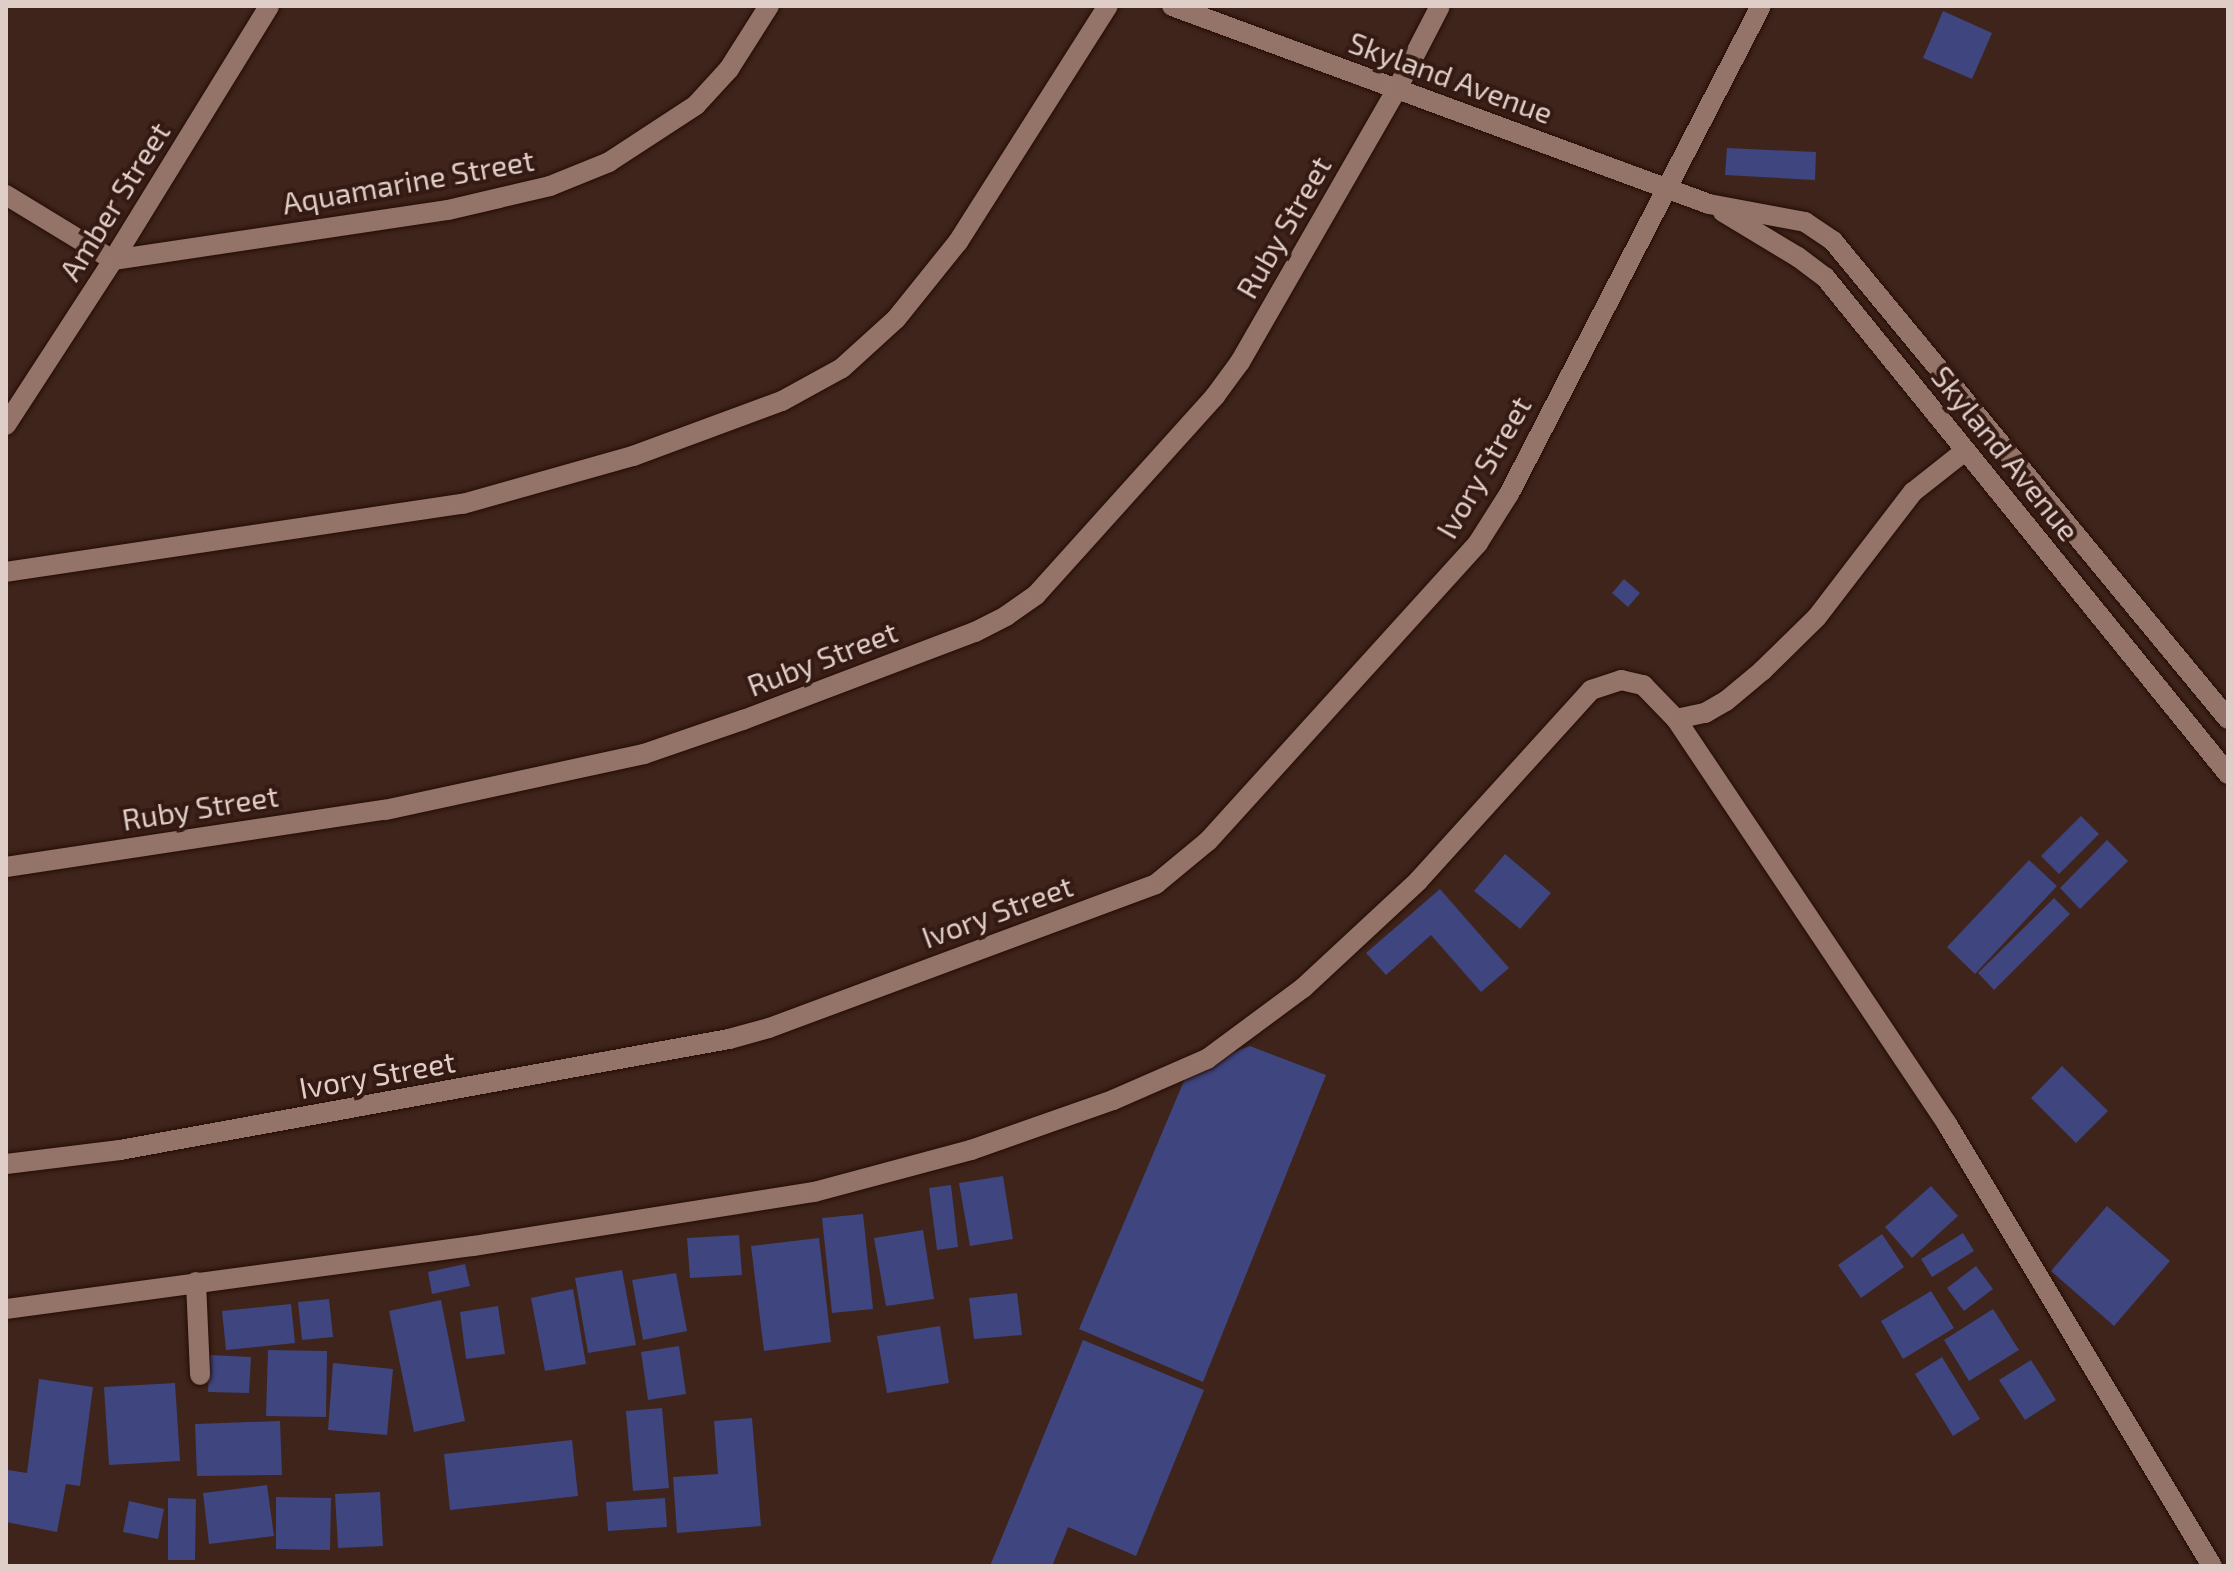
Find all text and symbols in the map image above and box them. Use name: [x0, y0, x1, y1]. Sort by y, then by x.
street label: Skyland Avenue: [1344, 23, 1558, 131]
street label: Amber Street: [51, 115, 177, 287]
street label: Aquamarine Street: [279, 141, 537, 221]
street label: Ruby Street: [1228, 149, 1338, 305]
street label: Skyland Avenue: [1924, 358, 2088, 548]
street label: Ivory Street: [1428, 389, 1538, 545]
street label: Ruby Street: [742, 613, 902, 703]
street label: Ruby Street: [119, 777, 281, 837]
street label: Ivory Street: [916, 867, 1078, 955]
street label: Ivory Street: [296, 1043, 458, 1105]

